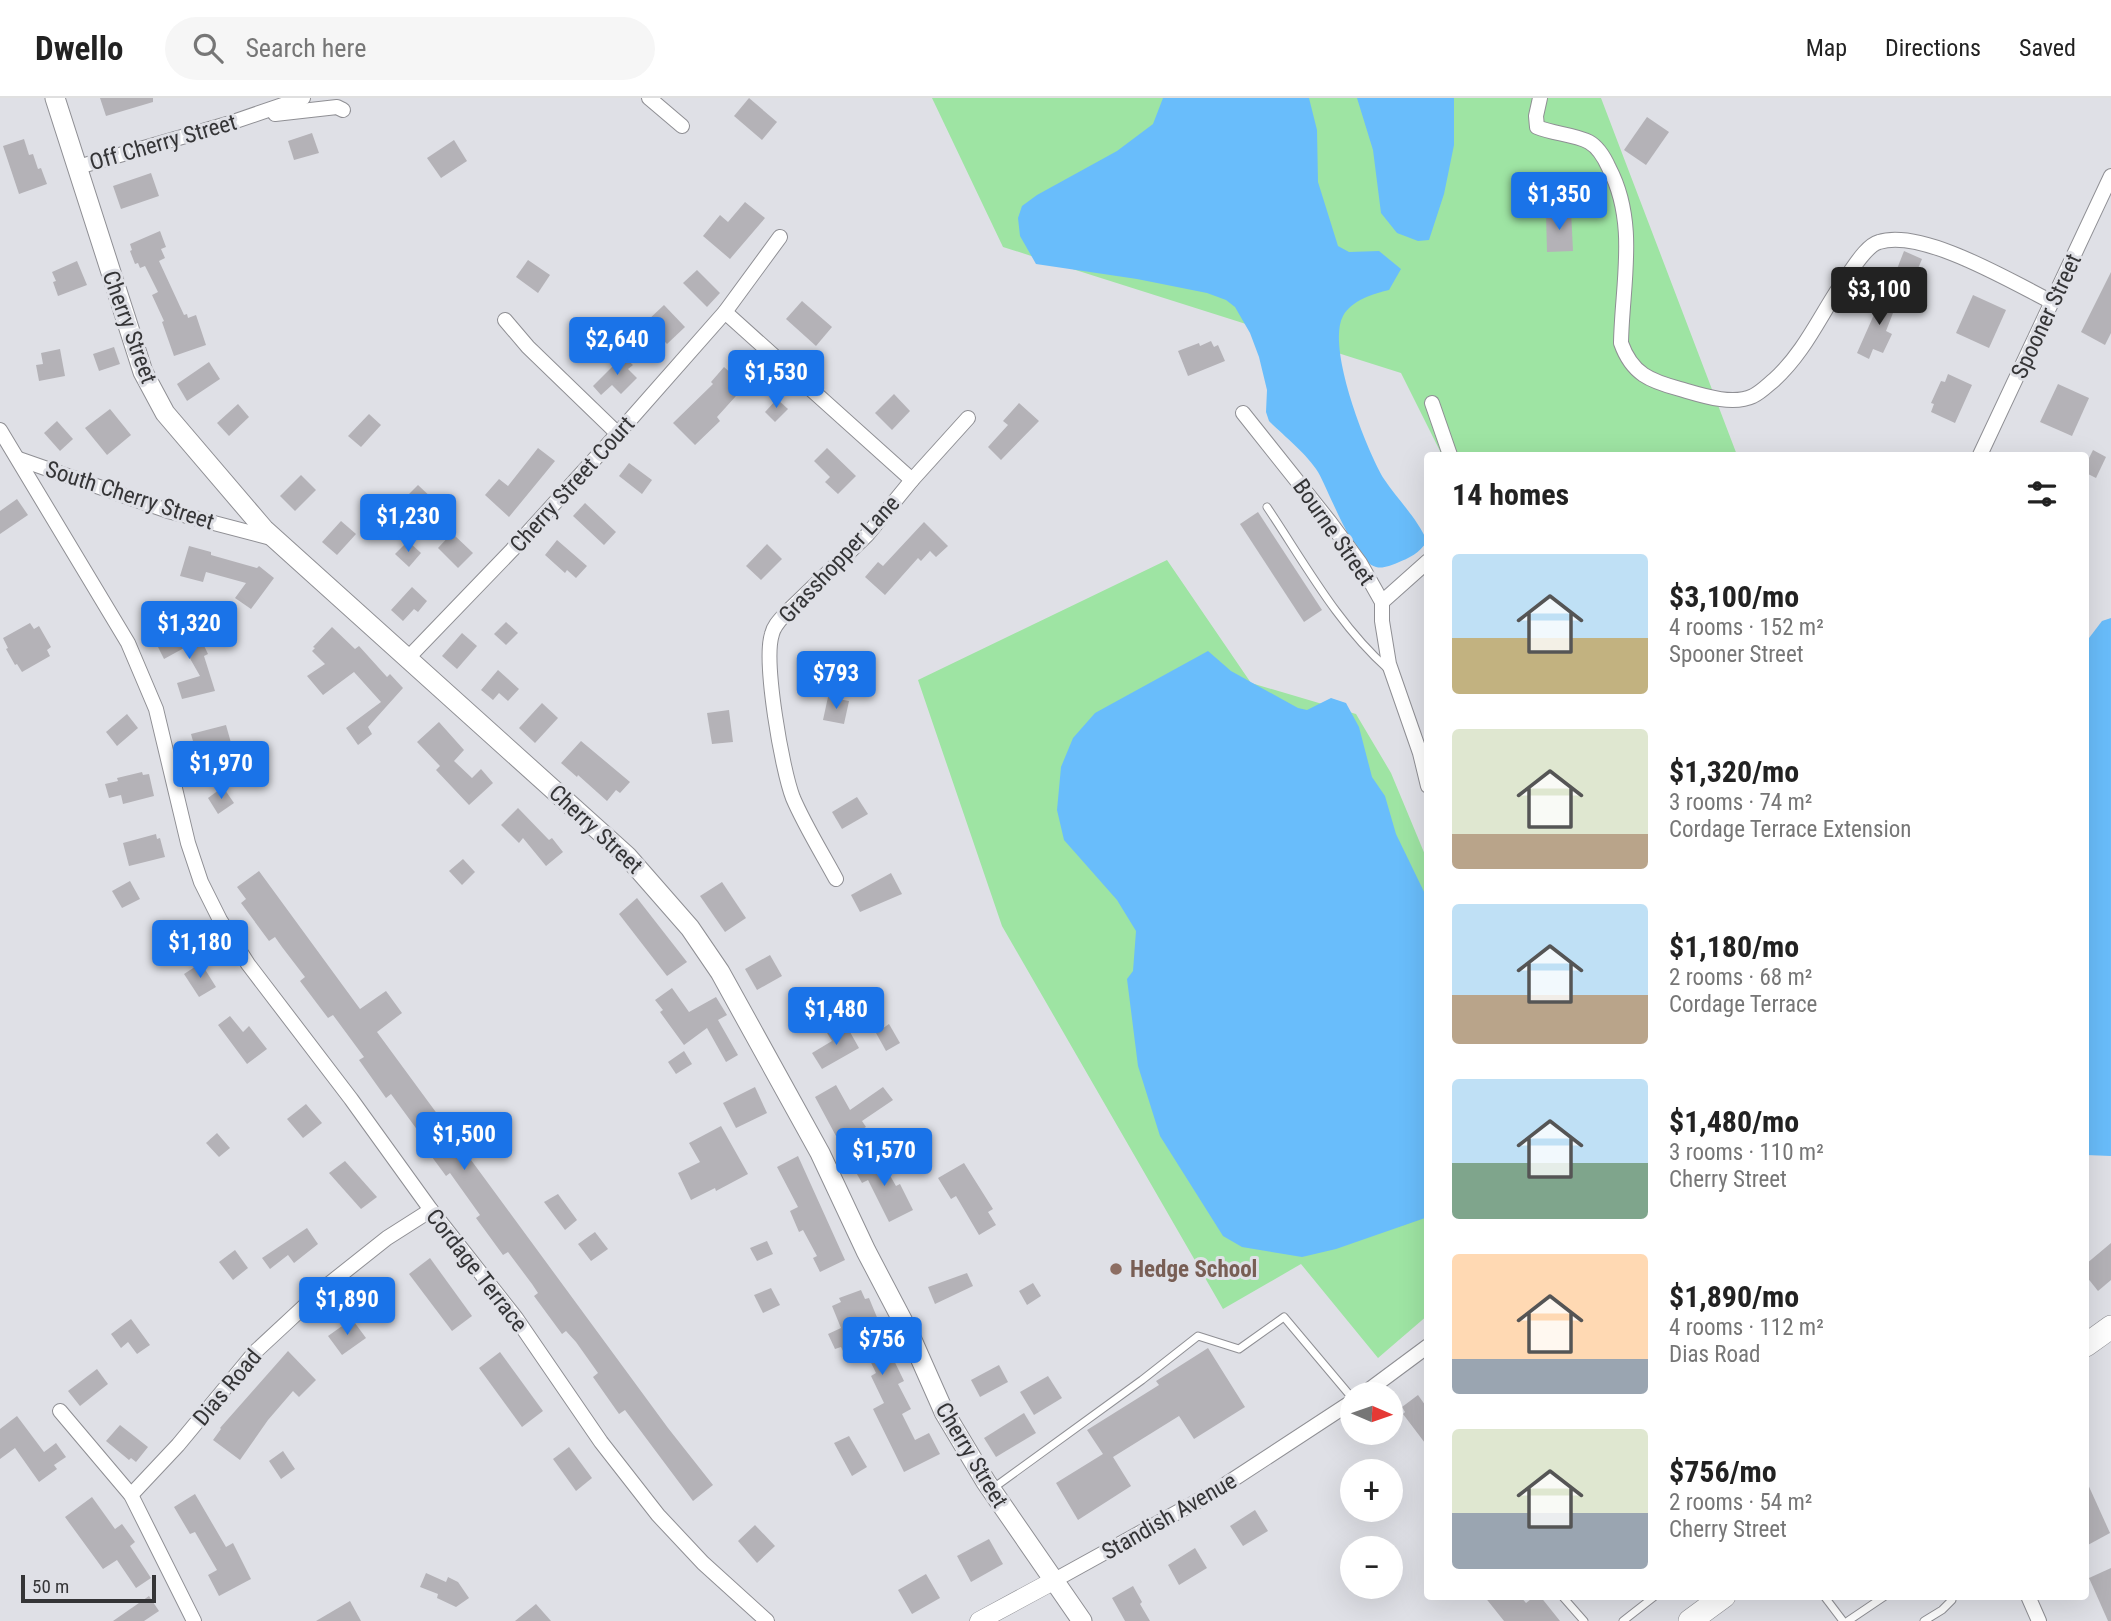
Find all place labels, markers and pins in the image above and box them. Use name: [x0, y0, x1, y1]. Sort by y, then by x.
pin: $1,350: [1502, 172, 1616, 232]
pin: $3,100: [1822, 268, 1936, 327]
pin: $2,640: [560, 317, 674, 377]
pin: $1,530: [719, 350, 833, 410]
pin: $1,230: [351, 494, 465, 554]
pin: $1,320: [132, 602, 246, 661]
pin: $793: [795, 652, 877, 711]
pin: $1,970: [164, 742, 278, 801]
pin: $1,180: [143, 920, 257, 980]
pin: $1,480: [779, 988, 893, 1047]
pin: $1,500: [407, 1112, 521, 1172]
pin: $1,570: [827, 1128, 941, 1188]
place label: Hedge School: [1130, 1256, 1257, 1283]
marker: Hedge School: [1108, 1261, 1124, 1277]
pin: $1,890: [290, 1278, 404, 1337]
pin: $756: [841, 1318, 923, 1377]

